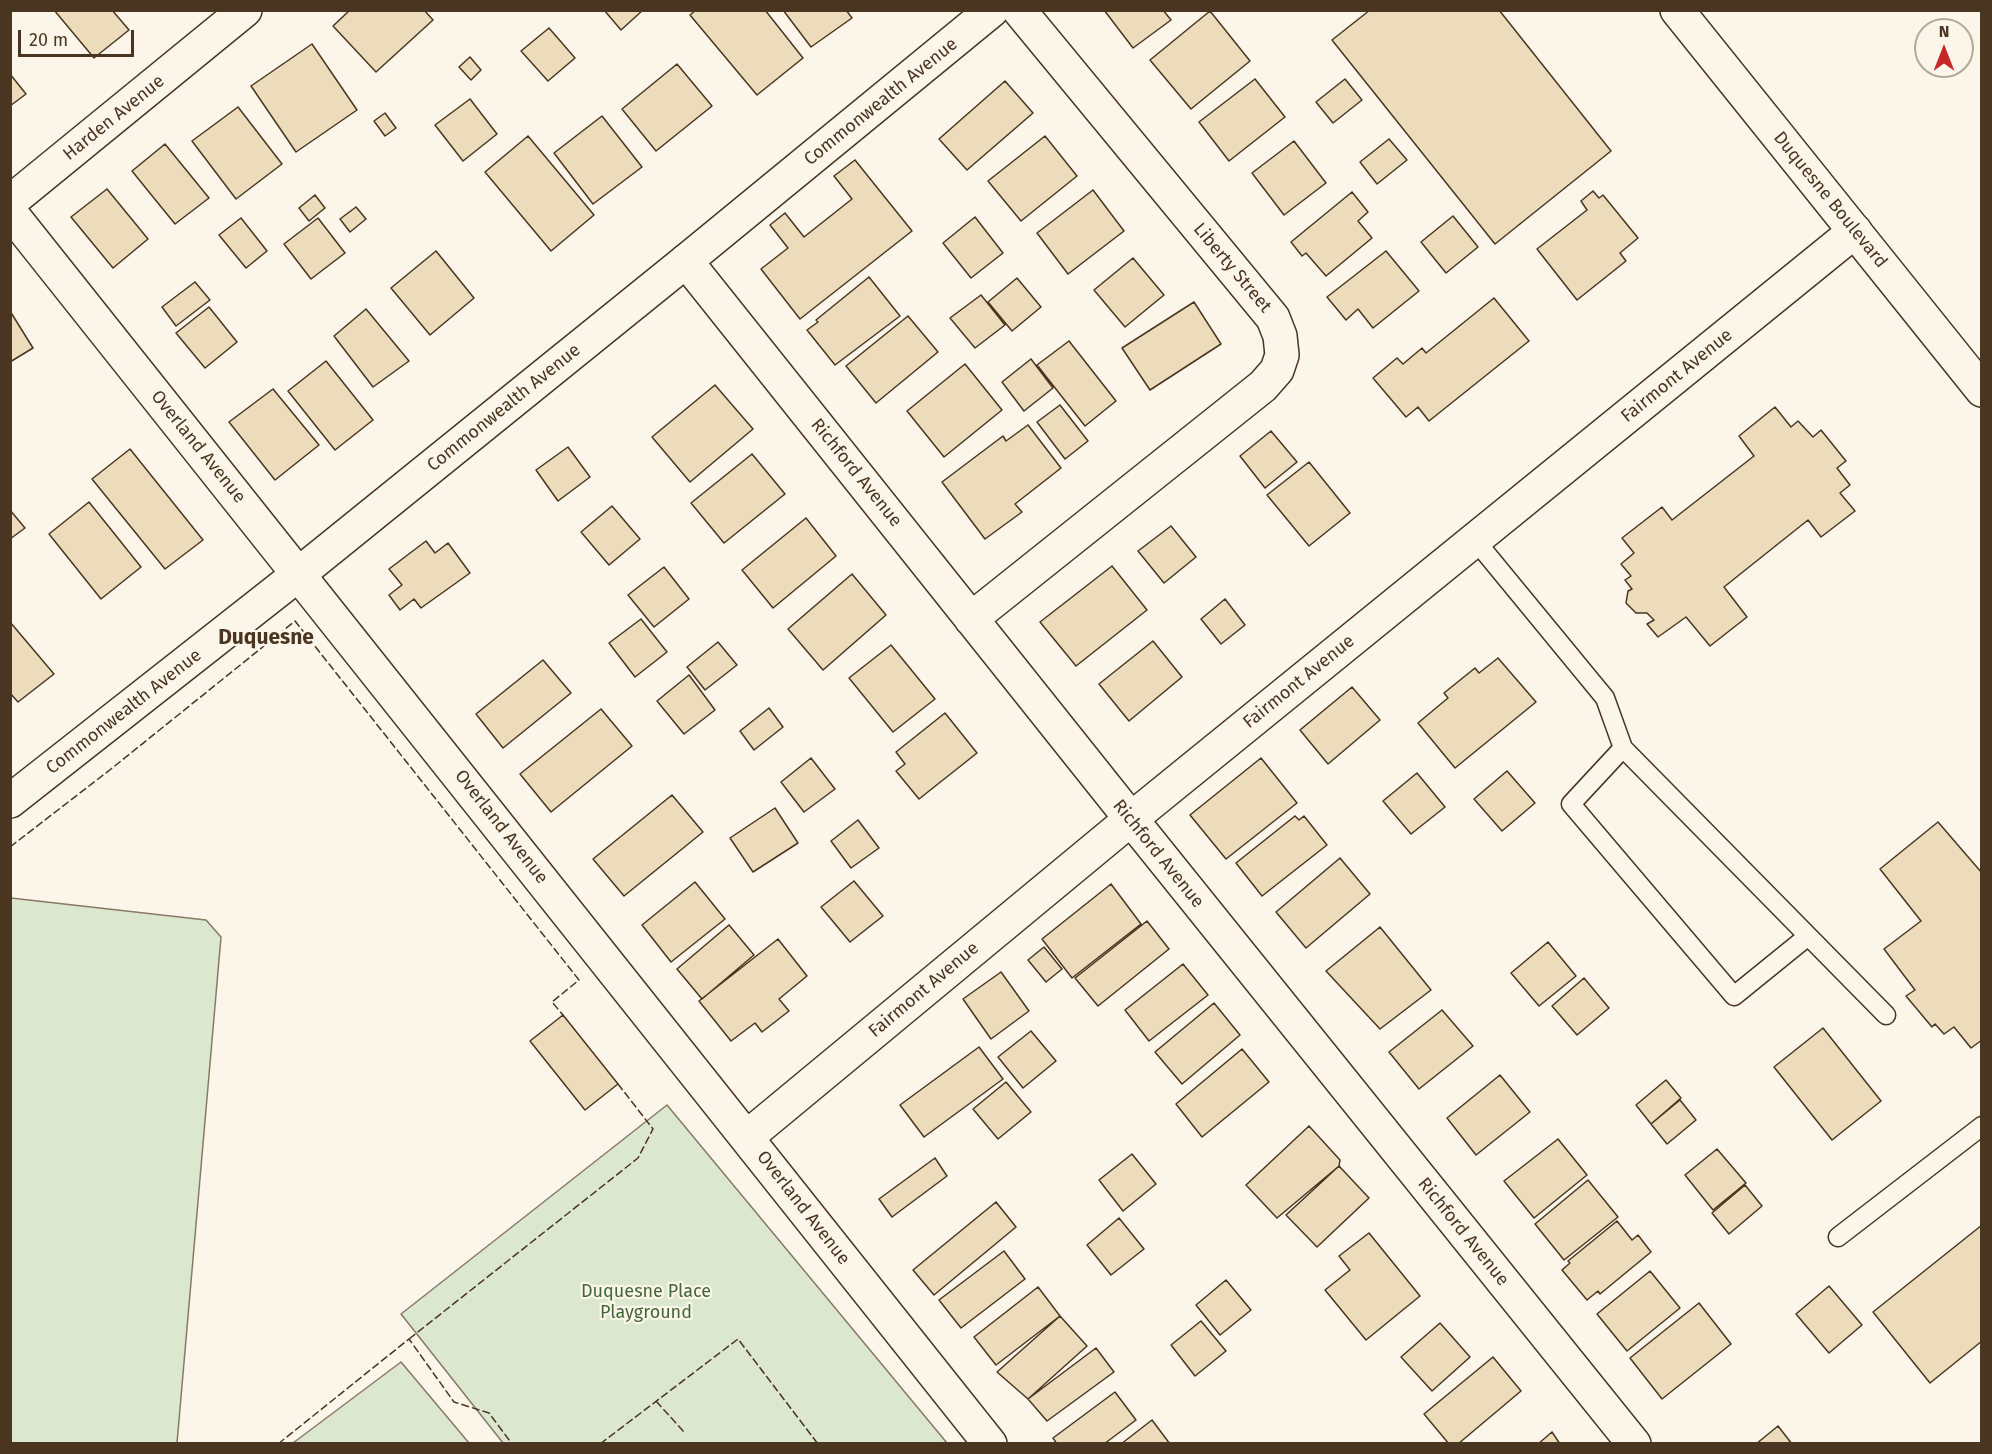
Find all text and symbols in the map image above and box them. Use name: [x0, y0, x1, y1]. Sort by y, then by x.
scale bar: [21, 18, 136, 56]
north arrow: [1914, 18, 1974, 78]
text: N: [1939, 22, 1949, 41]
text: 20 m: [29, 29, 68, 51]
street label: Commonwealth Avenue: [800, 33, 962, 171]
street label: Harden Avenue: [59, 71, 169, 165]
street label: Duquesne Boulevard: [1768, 128, 1892, 272]
street label: Liberty Street: [1188, 219, 1276, 317]
street label: Fairmont Avenue: [1617, 324, 1737, 428]
street label: Commonwealth Avenue: [423, 339, 585, 477]
street label: Overland Avenue: [146, 386, 250, 508]
street label: Richford Avenue: [806, 414, 906, 532]
district label: Duquesne: [218, 625, 314, 651]
street label: Fairmont Avenue: [1239, 630, 1359, 734]
street label: Commonwealth Avenue: [42, 645, 206, 779]
street label: Overland Avenue: [450, 766, 552, 888]
street label: Richford Avenue: [1108, 795, 1208, 913]
street label: Fairmont Avenue: [865, 938, 983, 1042]
street label: Overland Avenue: [752, 1147, 854, 1269]
street label: Richford Avenue: [1413, 1173, 1513, 1291]
park label: Duquesne Place Playground: [581, 1281, 711, 1324]

